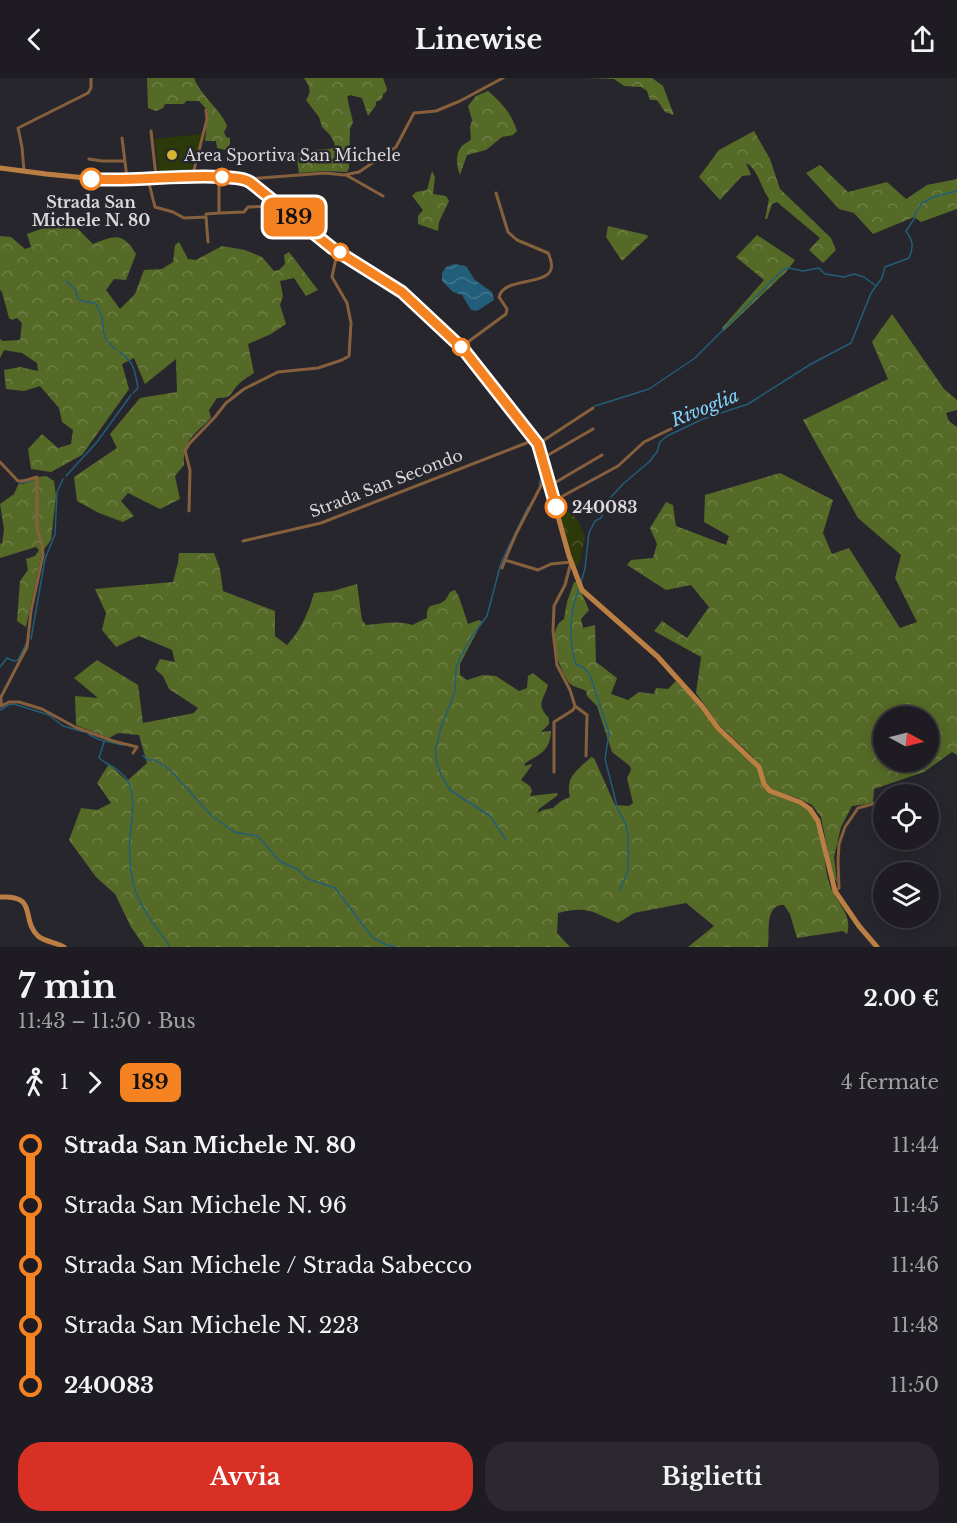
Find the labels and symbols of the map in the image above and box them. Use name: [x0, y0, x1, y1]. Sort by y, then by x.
place label: Area Sportiva San Michele: [183, 145, 401, 165]
marker: Area Sportiva San Michele: [165, 148, 179, 162]
marker: Strada San Michele N. 80: [80, 168, 102, 190]
unlabelled marker: [213, 168, 231, 186]
place label: Strada San Michele N. 80: [32, 192, 150, 230]
line badge: 189: [260, 198, 328, 236]
unlabelled marker: [331, 243, 349, 261]
unlabelled marker: [452, 338, 470, 356]
water label: Rivoglia: [667, 384, 742, 432]
street label: Strada San Secondo: [307, 445, 465, 521]
marker: 240083: [545, 496, 567, 518]
place label: 240083: [572, 497, 638, 517]
north arrow: [873, 706, 939, 772]

